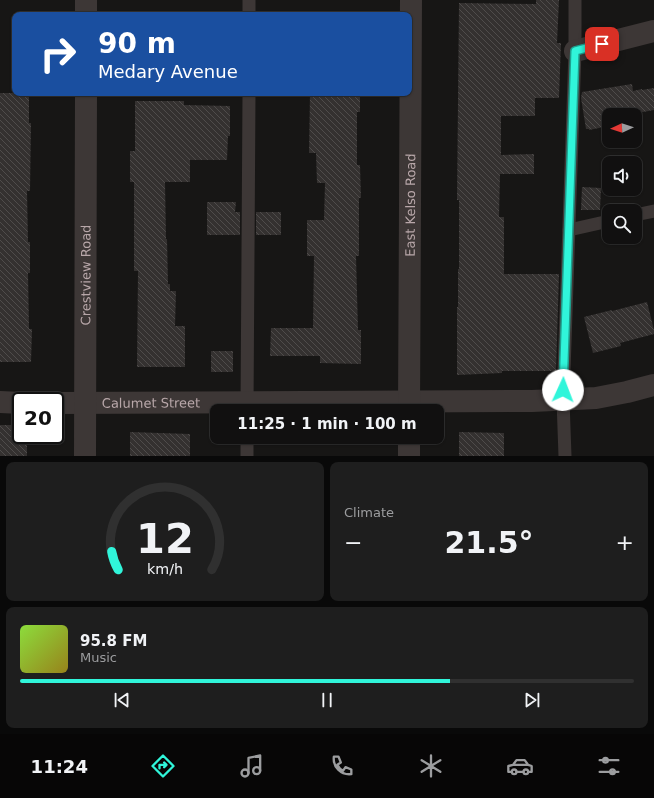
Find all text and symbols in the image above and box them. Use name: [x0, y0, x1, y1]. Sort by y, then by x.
text: 90 m: [98, 27, 176, 60]
pin: [585, 27, 619, 61]
icon: right: [32, 28, 84, 80]
icon: arrive: [591, 33, 613, 55]
text: Medary Avenue: [98, 61, 238, 82]
north arrow: [602, 108, 642, 148]
map controls: [602, 108, 642, 244]
street label: East Kelso Road: [402, 153, 418, 257]
button: sound: [602, 156, 642, 196]
button: search: [602, 204, 642, 244]
street label: Crestview Road: [78, 225, 93, 325]
position arrow: [542, 369, 584, 411]
speed limit sign: 20: [12, 392, 64, 444]
street label: Calumet Street: [102, 395, 200, 410]
text: 11:25 · 1 min · 100 m: [237, 415, 417, 433]
text: Climate: [344, 505, 394, 520]
text: 12: [136, 513, 194, 562]
text: 21.5°: [444, 525, 534, 560]
text: −: [344, 530, 362, 555]
text: +: [616, 530, 634, 555]
text: km/h: [147, 560, 183, 576]
text: 95.8 FM: [80, 632, 147, 650]
text: Music: [80, 650, 117, 665]
icon: previous: [111, 689, 133, 711]
icon: pause: [316, 689, 338, 711]
icon: next: [521, 689, 543, 711]
icon: directions: [149, 752, 177, 780]
icon: music: [238, 752, 266, 780]
icon: phone: [328, 752, 356, 780]
icon: climate: [417, 752, 445, 780]
icon: car: [506, 752, 534, 780]
icon: filters: [595, 752, 623, 780]
text: 11:24: [31, 756, 88, 777]

